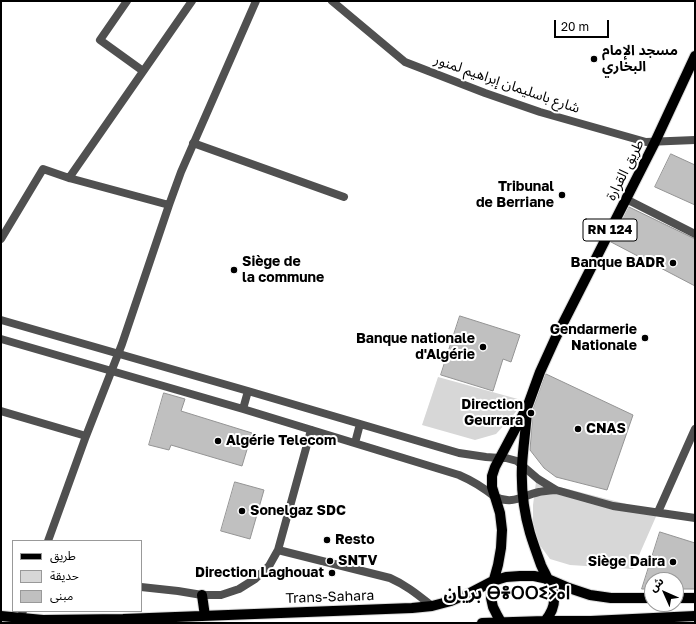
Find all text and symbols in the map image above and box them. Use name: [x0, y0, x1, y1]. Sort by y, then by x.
scale bar: [556, 12, 611, 38]
text: 20 m: [561, 19, 589, 34]
place label: مسجد الإمام البخاري: [602, 43, 678, 76]
street label: شارع باسليمان إبراهيم لمنور: [432, 51, 582, 117]
marker: مسجد الإمام البخاري: [589, 54, 599, 64]
street label: طريق القرارة: [602, 137, 648, 203]
place label: Tribunal de Berriane: [476, 179, 554, 212]
marker: Tribunal de Berriane: [557, 190, 567, 200]
road number: RN 124: [583, 219, 637, 241]
place label: Siège de la commune: [242, 254, 324, 286]
place label: Banque BADR: [571, 255, 665, 271]
marker: Banque BADR: [668, 258, 678, 268]
marker: Siège de la commune: [229, 265, 239, 275]
place label: Gendarmerie Nationale: [550, 322, 637, 354]
place label: Banque nationale d'Algérie: [356, 331, 475, 364]
marker: Gendarmerie Nationale: [640, 333, 650, 343]
marker: Banque nationale d'Algérie: [478, 342, 488, 352]
place label: Direction Geurrara: [461, 397, 523, 430]
marker: Direction Geurrara: [526, 408, 536, 418]
place label: CNAS: [586, 421, 626, 437]
marker: CNAS: [573, 424, 583, 434]
place label: Algérie Telecom: [226, 433, 336, 449]
marker: Algérie Telecom: [213, 436, 223, 446]
place label: Sonelgaz SDC: [250, 503, 346, 519]
marker: Sonelgaz SDC: [237, 506, 247, 516]
place label: Resto: [335, 532, 375, 548]
marker: Resto: [322, 535, 332, 545]
legend: [12, 540, 142, 612]
text: طريق: [50, 548, 76, 563]
place label: SNTV: [338, 553, 377, 569]
place label: Siège Daira: [588, 554, 665, 570]
marker: SNTV: [325, 556, 335, 566]
marker: Siège Daira: [668, 557, 678, 567]
place label: Direction Laghouat: [195, 565, 324, 581]
text: حديقة: [50, 568, 79, 583]
marker: Direction Laghouat: [327, 568, 337, 578]
north arrow: [644, 572, 684, 612]
text: ش: [646, 574, 666, 594]
district label: بريان ⴱⴻⵔⵔⵉⵢⴰⵏ: [443, 582, 571, 604]
street label: Trans-Sahara: [285, 587, 375, 607]
text: مبنى: [50, 588, 73, 603]

